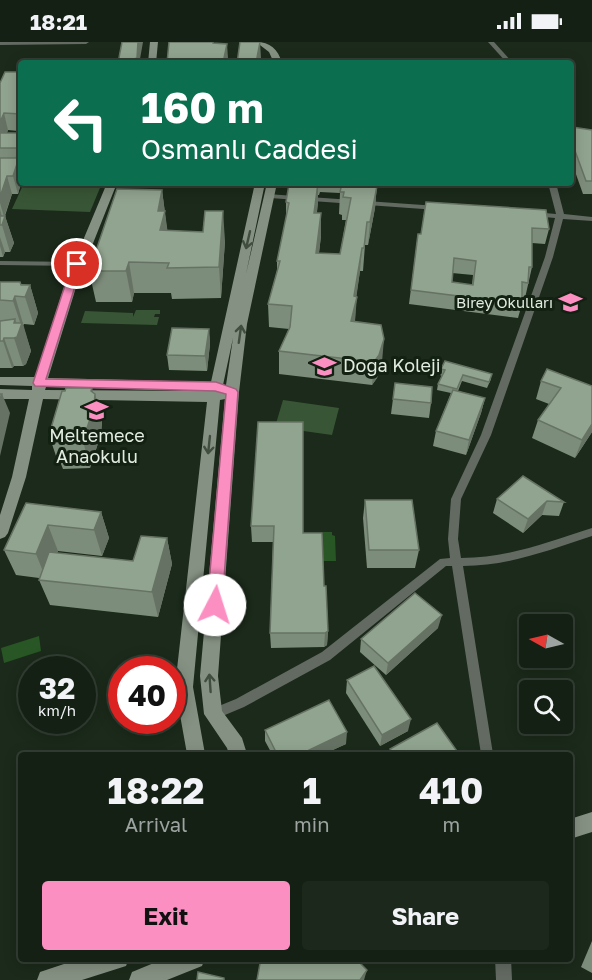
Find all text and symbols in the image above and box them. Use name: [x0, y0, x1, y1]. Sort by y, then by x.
text: 18:21: [30, 8, 87, 35]
text: 160 m: [141, 82, 264, 132]
icon: left: [42, 84, 120, 162]
text: Osmanlı Caddesi: [141, 133, 358, 165]
one-way arrow: [241, 230, 253, 249]
pin: [51, 238, 102, 289]
icon: arrive: [60, 247, 93, 280]
school or university icon: Birey Okulları: [558, 290, 584, 316]
place label: Birey Okulları: [456, 293, 553, 311]
one-way arrow: [234, 324, 245, 344]
school or university icon: Doğa Koleji: [312, 353, 338, 379]
place label: Doğa Koleji: [343, 354, 441, 376]
school or university icon: Meltemece Anaokulu: [84, 397, 110, 423]
place label: Meltemece Anaokulu: [49, 424, 145, 467]
one-way arrow: [203, 434, 214, 454]
position arrow: [183, 573, 247, 637]
north arrow: [519, 614, 573, 668]
map controls: [519, 614, 573, 734]
speed limit sign: 40: [108, 656, 186, 734]
text: 32: [39, 670, 75, 706]
one-way arrow: [204, 674, 215, 694]
button: search: [519, 680, 573, 734]
text: km/h: [38, 701, 76, 719]
text: 18:22: [108, 769, 205, 812]
text: 1: [303, 769, 321, 812]
text: 410: [419, 769, 483, 812]
text: Arrival: [125, 812, 187, 836]
text: min: [294, 812, 329, 836]
text: m: [442, 812, 460, 836]
button: Exit: [42, 881, 290, 950]
button: Share: [302, 881, 549, 950]

